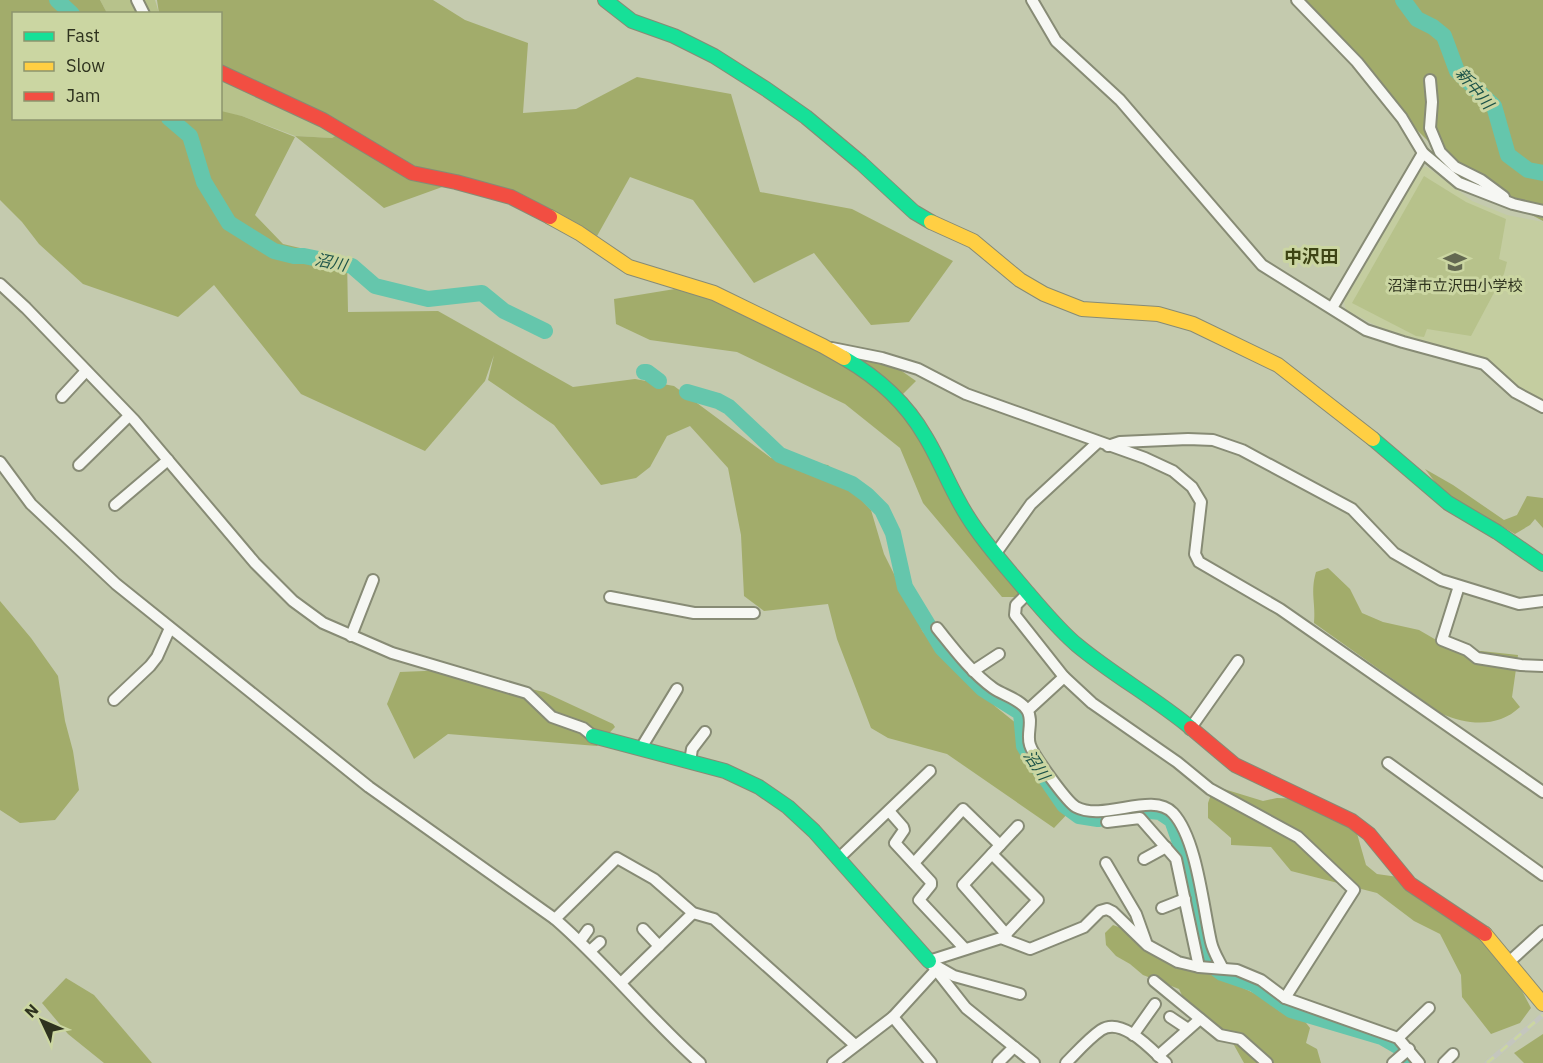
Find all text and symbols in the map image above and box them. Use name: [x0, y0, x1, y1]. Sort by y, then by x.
legend: [12, 12, 222, 120]
text: Fast: [66, 24, 100, 47]
text: Slow: [66, 54, 105, 77]
water label: 新中川: [1452, 63, 1499, 114]
text: Jam: [66, 84, 101, 107]
district label: 中沢田: [1284, 245, 1338, 268]
water label: 沼川: [313, 249, 351, 276]
school or university icon: 沼津市立沢田小学校: [1442, 249, 1468, 275]
place label: 沼津市立沢田小学校: [1387, 276, 1523, 295]
water label: 沼川: [1020, 746, 1055, 786]
north arrow: [12, 991, 72, 1051]
text: N: [20, 999, 42, 1022]

